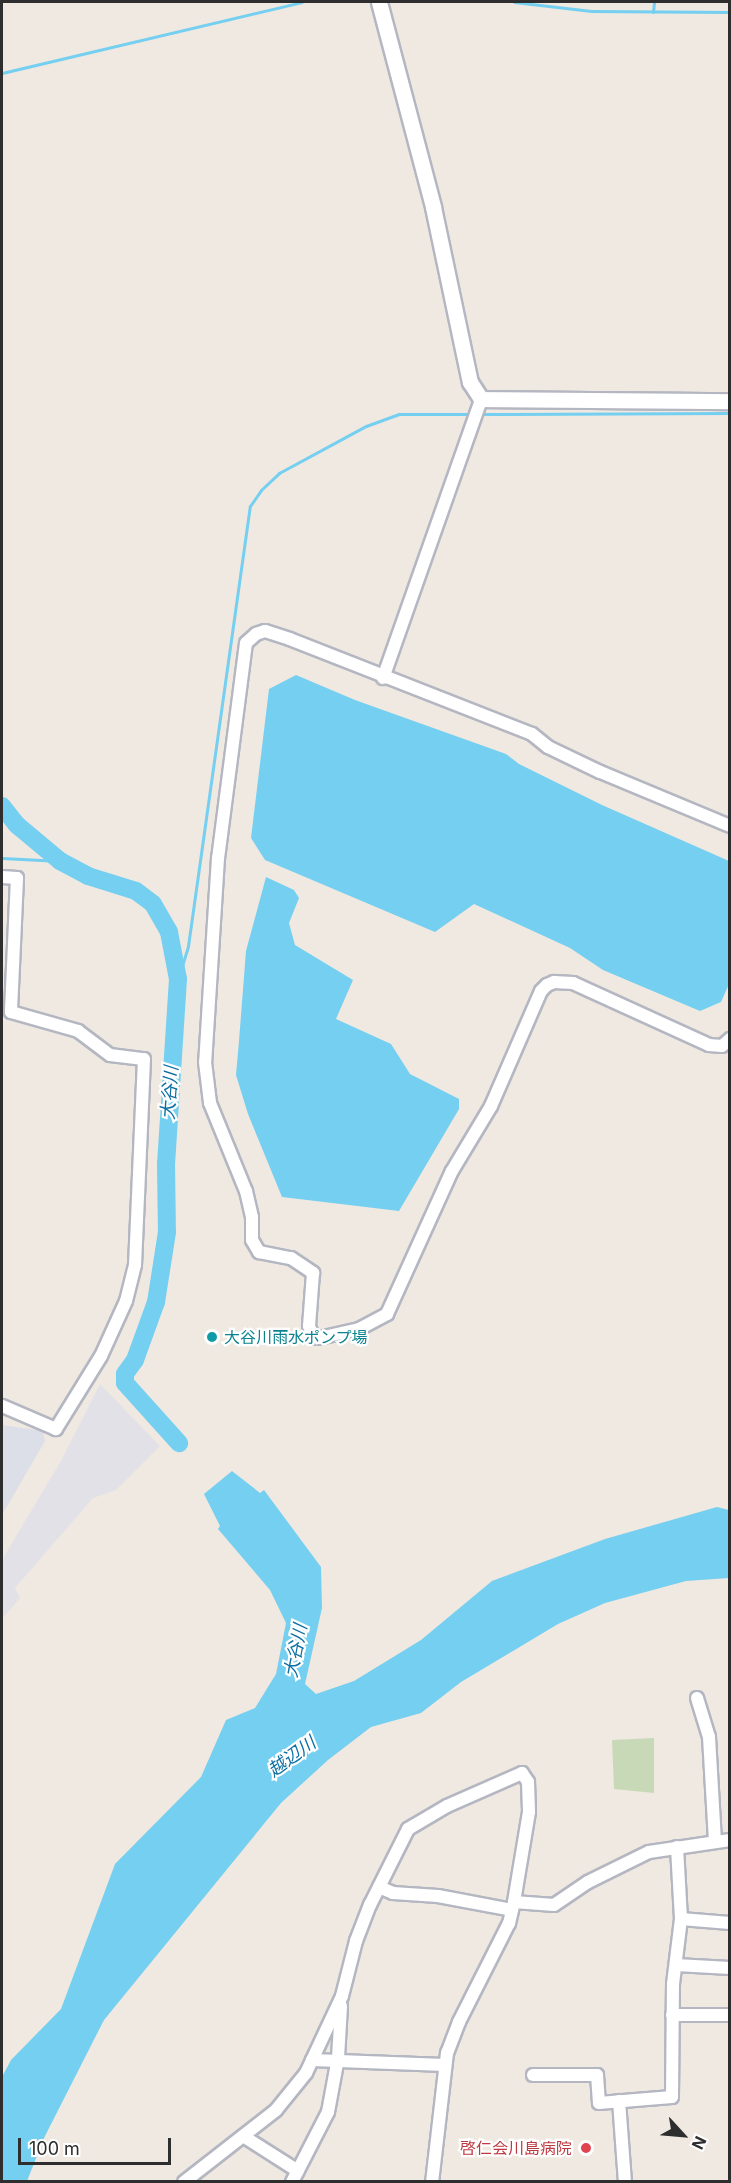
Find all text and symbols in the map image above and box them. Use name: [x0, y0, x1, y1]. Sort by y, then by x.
water label: 大谷川: [157, 1065, 183, 1121]
place label: 大谷川雨水ポンプ場: [224, 1327, 368, 1347]
marker: 大谷川雨水ポンプ場: [205, 1330, 219, 1344]
water label: 大谷川: [280, 1622, 312, 1680]
water label: 越辺川: [264, 1732, 320, 1782]
north arrow: [653, 2105, 713, 2165]
scale bar: [21, 2126, 174, 2164]
text: N: [688, 2133, 711, 2153]
text: 100 m: [29, 2138, 80, 2159]
place label: 啓仁会川島病院: [460, 2138, 572, 2158]
marker: 啓仁会川島病院: [577, 2139, 595, 2157]

